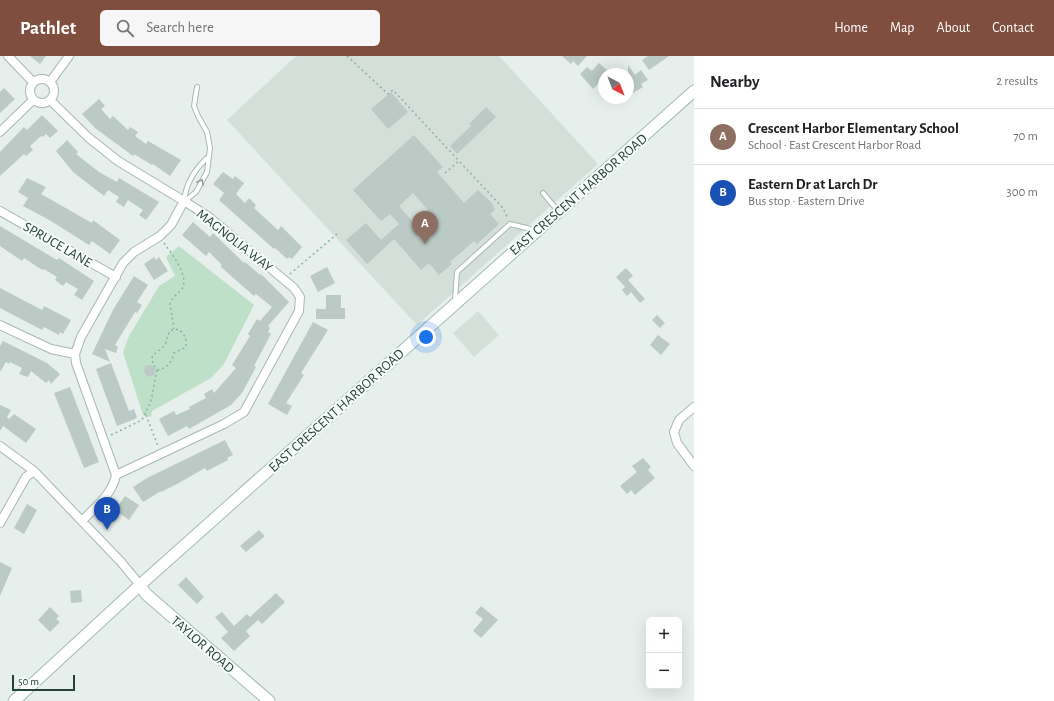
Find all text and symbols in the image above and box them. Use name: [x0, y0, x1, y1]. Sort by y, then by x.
search box: [100, 10, 380, 46]
icon: search: [114, 17, 136, 39]
text: Pathlet: [20, 19, 76, 38]
text: Search here: [146, 20, 214, 35]
text: Home: [834, 21, 868, 35]
text: Map: [890, 21, 914, 35]
text: About: [936, 21, 970, 35]
text: Contact: [992, 21, 1034, 35]
north arrow: [598, 68, 634, 104]
text: Nearby: [710, 73, 760, 90]
text: 2 results: [996, 75, 1038, 88]
text: Crescent Harbor Elementary School: [748, 121, 959, 136]
text: A: [719, 130, 727, 143]
text: 70 m: [1013, 130, 1038, 143]
street label: EAST CRESCENT HARBOR ROAD: [507, 131, 650, 258]
text: School · East Crescent Harbor Road: [748, 139, 921, 152]
text: Eastern Dr at Larch Dr: [748, 177, 877, 192]
one-way arrow: [197, 179, 204, 186]
text: B: [719, 186, 727, 199]
text: 300 m: [1006, 186, 1038, 199]
text: Bus stop · Eastern Drive: [748, 195, 864, 208]
street label: MAGNOLIA WAY: [194, 207, 276, 275]
pin: A: [412, 211, 438, 244]
street label: SPRUCE LANE: [21, 220, 94, 270]
your location: [416, 327, 436, 347]
street label: EAST CRESCENT HARBOR ROAD: [266, 346, 407, 475]
pin: B: [94, 497, 120, 530]
street label: TAYLOR ROAD: [168, 614, 237, 676]
map controls: [646, 617, 682, 689]
button: +: [646, 617, 682, 653]
button: −: [646, 653, 682, 689]
scale bar: [12, 673, 75, 692]
text: 50 m: [18, 676, 39, 687]

